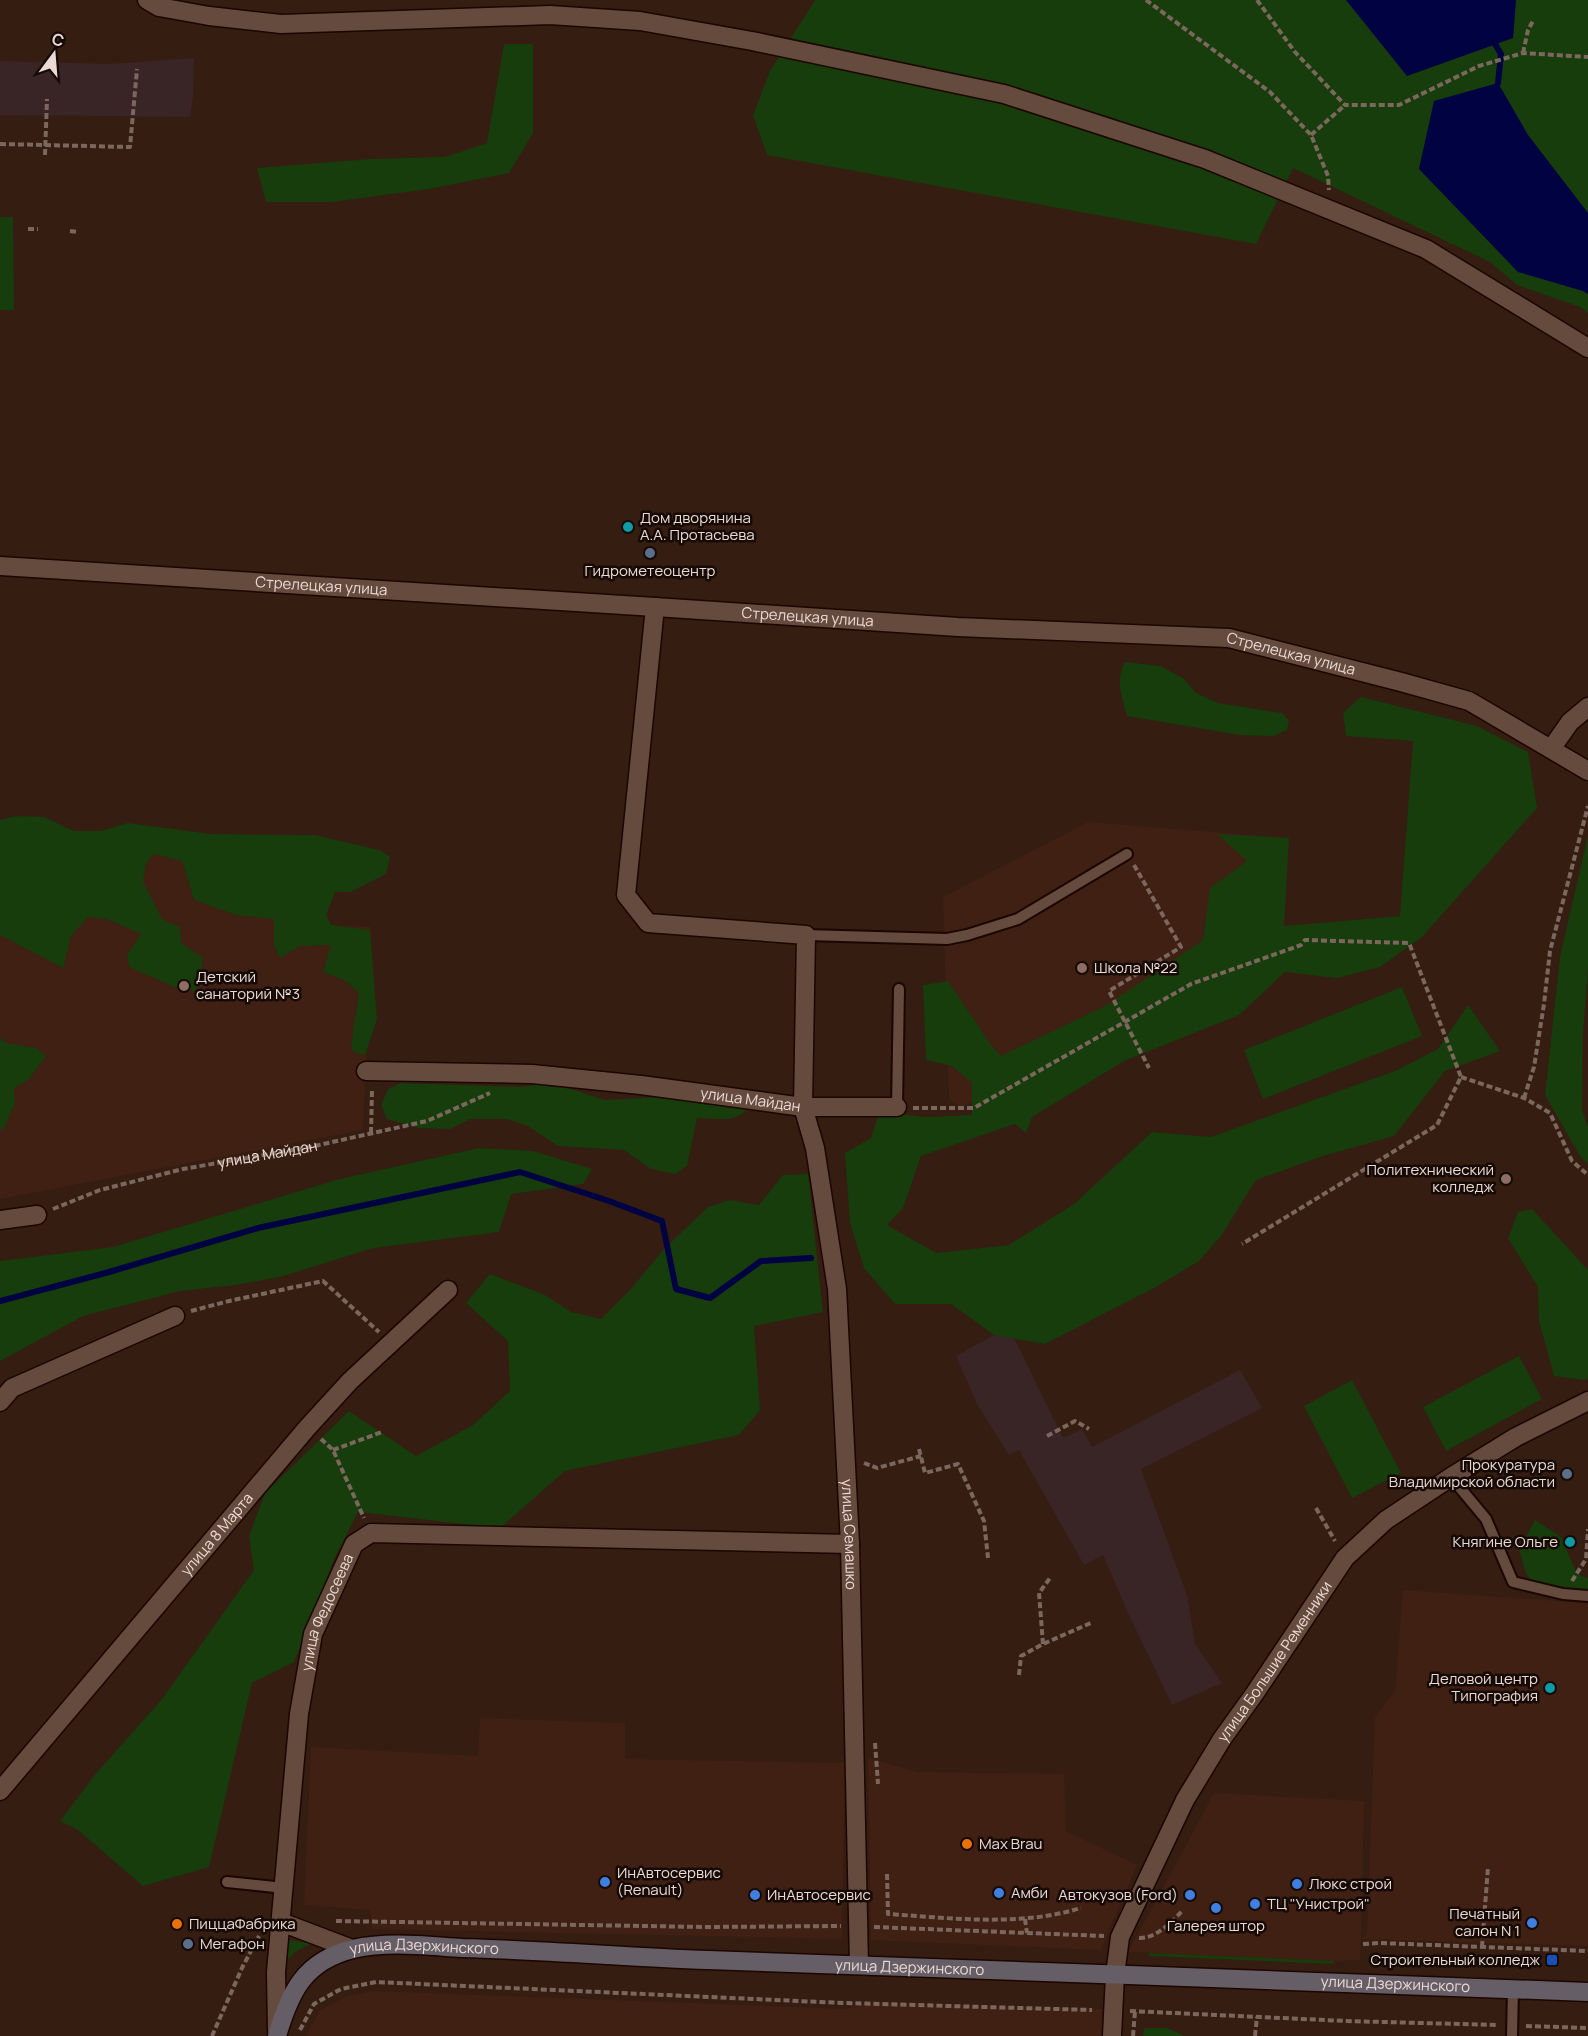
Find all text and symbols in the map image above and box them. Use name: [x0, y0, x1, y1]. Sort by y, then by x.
north arrow: [24, 24, 84, 84]
text: С: [49, 27, 67, 52]
place label: Дом дворянина А.А. Протасьева: [640, 507, 755, 545]
marker: Дом дворянина А.А. Протасьева: [621, 520, 635, 534]
marker: Гидрометеоцентр: [643, 546, 657, 560]
place label: Гидрометеоцентр: [585, 560, 716, 581]
street label: Стрелецкая улица: [255, 571, 388, 600]
street label: Стрелецкая улица: [741, 602, 874, 631]
street label: Стрелецкая улица: [1225, 627, 1358, 680]
place label: Школа №22: [1094, 957, 1177, 978]
marker: Школа №22: [1075, 961, 1089, 975]
place label: Детский санаторий №3: [196, 966, 300, 1004]
marker: Детский санаторий №3: [177, 979, 191, 993]
street label: улица Майдан: [699, 1082, 802, 1117]
street label: улица Майдан: [216, 1135, 319, 1173]
place label: Политехнический колледж: [1366, 1159, 1495, 1197]
marker: Политехнический колледж: [1499, 1172, 1513, 1186]
place label: Прокуратура Владимирской области: [1389, 1454, 1555, 1492]
marker: Прокуратура Владимирской области: [1560, 1467, 1574, 1481]
street label: улица Семашко: [837, 1478, 862, 1590]
street label: улица 8 Марта: [175, 1488, 258, 1580]
place label: Княгине Ольге: [1453, 1531, 1558, 1552]
marker: Княгине Ольге: [1563, 1535, 1577, 1549]
street label: улица Федосеева: [296, 1550, 358, 1673]
street label: улица Большие Ременники: [1212, 1577, 1337, 1746]
place label: Деловой центр Типография: [1429, 1668, 1538, 1706]
marker: Деловой центр Типография: [1543, 1681, 1557, 1695]
place label: Max Brau: [979, 1833, 1042, 1854]
marker: Max Brau: [960, 1837, 974, 1851]
place label: ИнАвтосервис (Renault): [617, 1862, 721, 1900]
place label: Люкс строй: [1309, 1873, 1392, 1894]
marker: ИнАвтосервис (Renault): [598, 1875, 612, 1889]
marker: Люкс строй: [1290, 1877, 1304, 1891]
place label: Амби: [1011, 1882, 1048, 1903]
place label: ИнАвтосервис: [767, 1884, 871, 1905]
place label: Автокузов (Ford): [1058, 1884, 1178, 1905]
marker: Амби: [992, 1886, 1006, 1900]
marker: ИнАвтосервис: [748, 1888, 762, 1902]
marker: Автокузов (Ford): [1183, 1888, 1197, 1902]
place label: ТЦ "Унистрой": [1267, 1893, 1370, 1914]
marker: ТЦ "Унистрой": [1248, 1897, 1262, 1911]
marker: Галерея штор: [1209, 1901, 1223, 1915]
place label: Печатный салон N 1: [1449, 1903, 1520, 1941]
place label: ПиццаФабрика: [189, 1913, 296, 1934]
place label: Галерея штор: [1167, 1915, 1265, 1936]
marker: Печатный салон N 1: [1525, 1916, 1539, 1930]
marker: ПиццаФабрика: [170, 1917, 184, 1931]
place label: Мегафон: [200, 1933, 265, 1954]
street label: улица Дзержинского: [347, 1934, 499, 1959]
marker: Мегафон: [181, 1937, 195, 1951]
place label: Строительный колледж: [1370, 1949, 1541, 1970]
marker: Строительный колледж: [1545, 1953, 1559, 1967]
street label: улица Дзержинского: [834, 1954, 985, 1980]
street label: улица Дзержинского: [1320, 1971, 1471, 1997]

